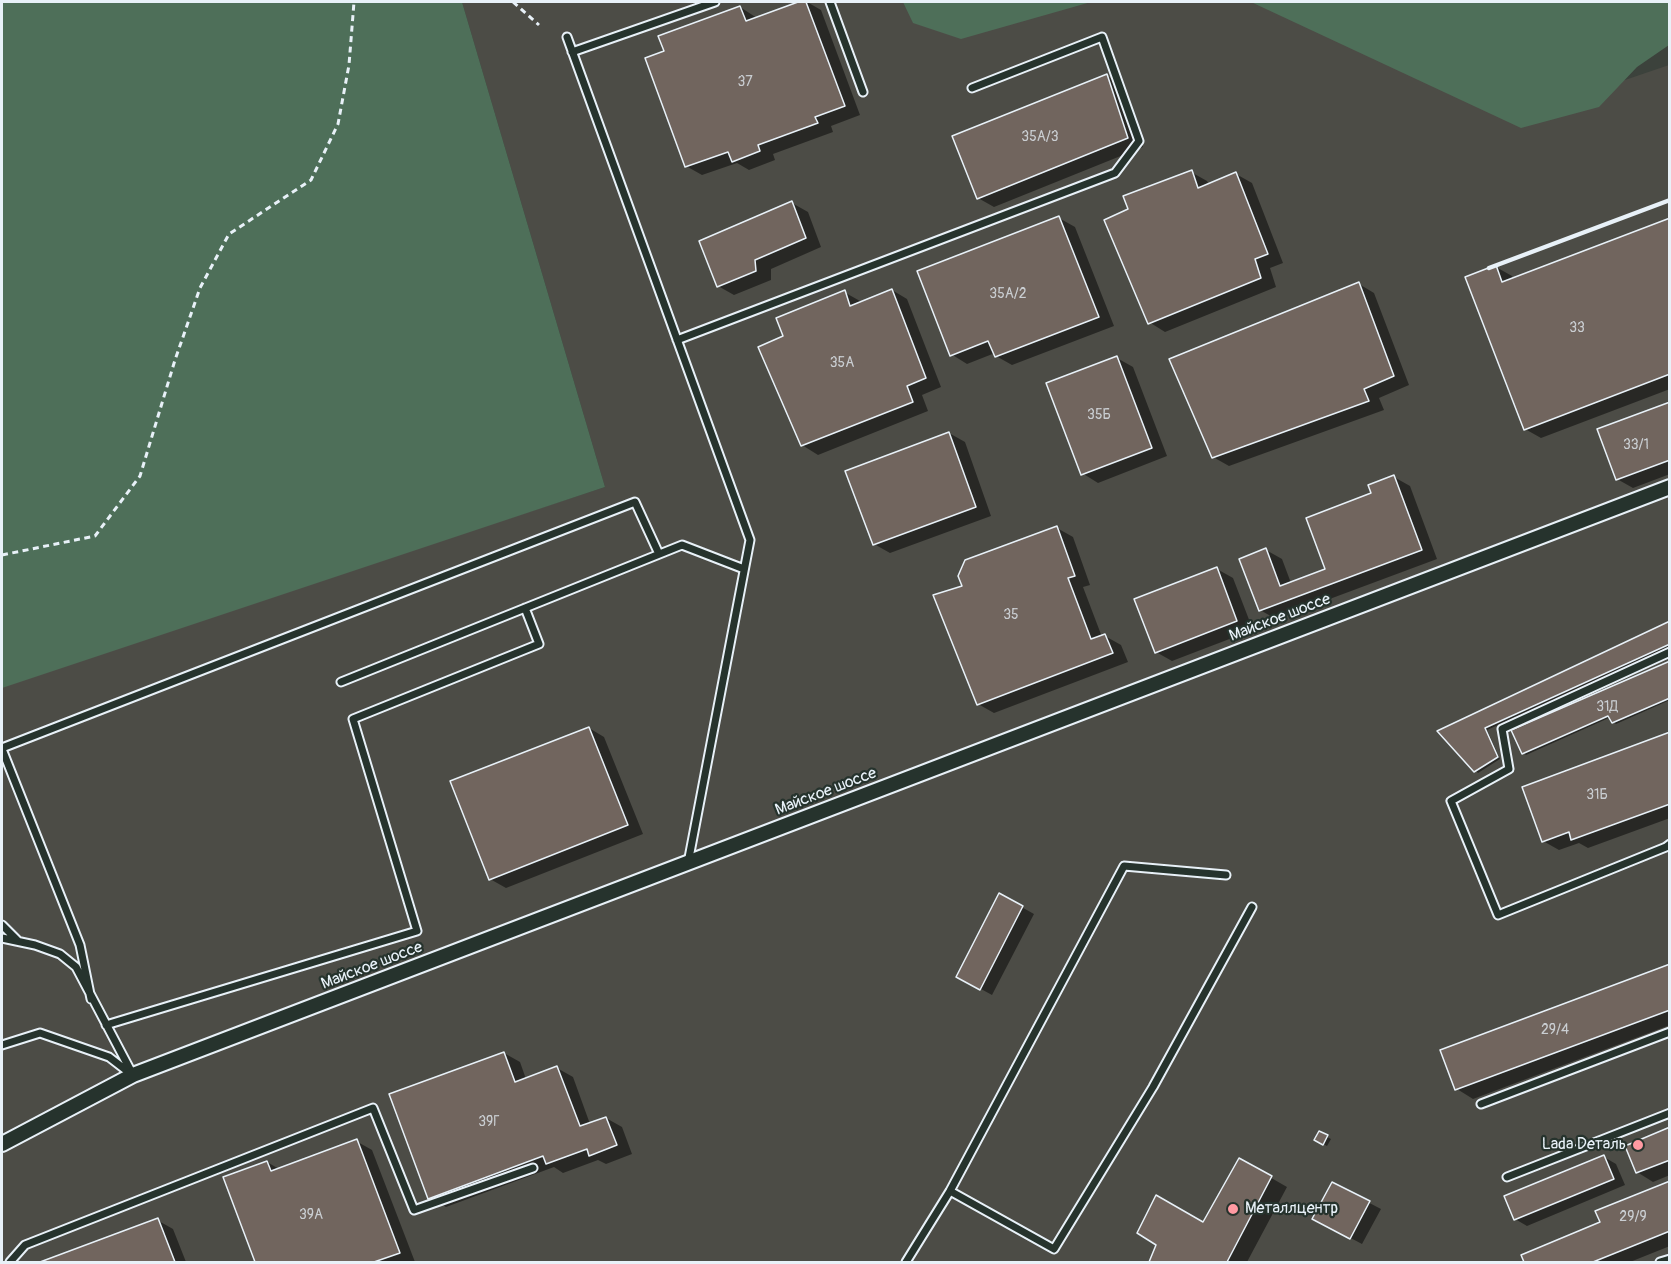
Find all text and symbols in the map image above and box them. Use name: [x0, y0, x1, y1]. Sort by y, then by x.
house number: 37: [737, 74, 753, 90]
house number: 35А/3: [1021, 129, 1059, 145]
house number: 35А/2: [989, 286, 1027, 302]
house number: 33: [1569, 320, 1585, 336]
house number: 35А: [830, 355, 854, 371]
house number: 35Б: [1087, 407, 1111, 423]
house number: 33/1: [1623, 437, 1649, 453]
street label: Майское шоссе: [1227, 590, 1333, 646]
house number: 35: [1003, 607, 1019, 623]
house number: 31Д: [1596, 699, 1618, 715]
street label: Майское шоссе: [773, 764, 879, 820]
house number: 31Б: [1586, 787, 1608, 803]
street label: Майское шоссе: [319, 938, 425, 994]
house number: 29/4: [1541, 1022, 1569, 1038]
house number: 39Г: [478, 1114, 500, 1130]
place label: Lada Dеталь: [1542, 1135, 1626, 1155]
marker: Lada Dеталь: [1631, 1138, 1645, 1152]
place label: Металлцентр: [1245, 1199, 1338, 1219]
marker: Металлцентр: [1226, 1202, 1240, 1216]
house number: 39А: [299, 1207, 323, 1223]
house number: 29/9: [1619, 1209, 1647, 1225]

